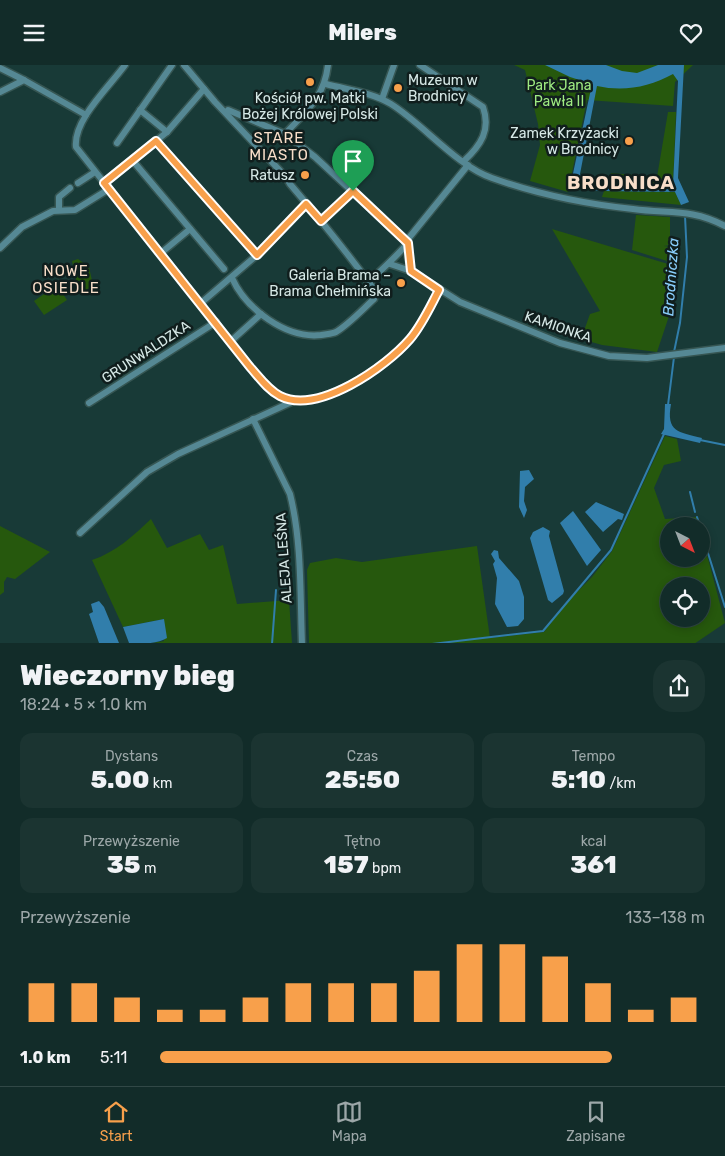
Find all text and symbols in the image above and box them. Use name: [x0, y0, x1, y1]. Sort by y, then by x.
icon: menu: [20, 19, 48, 47]
text: Milers: [328, 19, 397, 46]
icon: heart: [677, 19, 705, 47]
place label: Muzeum w Brodnicy: [408, 72, 478, 105]
marker: Kościół pw. Matki Bożej Królowej Polski: [304, 76, 316, 88]
park label: Park Jana Pawła II: [526, 77, 592, 110]
marker: Muzeum w Brodnicy: [392, 82, 404, 94]
place label: Kościół pw. Matki Bożej Królowej Polski: [242, 90, 378, 123]
place label: Zamek Krzyżacki w Brodnicy: [510, 125, 619, 158]
district label: STARE MIASTO: [249, 129, 309, 164]
marker: Zamek Krzyżacki w Brodnicy: [623, 135, 635, 147]
pin: [332, 140, 374, 191]
icon: arrive: [339, 147, 367, 175]
place label: Ratusz: [250, 167, 295, 184]
marker: Ratusz: [299, 169, 311, 181]
district label: BRODNICA: [567, 171, 675, 194]
water label: Brodniczka: [659, 237, 683, 317]
district label: NOWE OSIEDLE: [32, 262, 100, 297]
place label: Galeria Brama – Brama Chełmińska: [269, 267, 391, 300]
marker: Galeria Brama – Brama Chełmińska: [395, 277, 407, 289]
street label: KAMIONKA: [522, 308, 594, 347]
street label: GRUNWALDZKA: [99, 317, 194, 387]
street label: ALEJA LEŚNA: [271, 511, 296, 604]
north arrow: [660, 517, 710, 567]
map controls: [660, 517, 710, 627]
button: locate: [660, 577, 710, 627]
text: Wieczorny bieg: [20, 659, 235, 692]
button: share: [653, 660, 705, 712]
text: 18:24 · 5 × 1.0 km: [20, 695, 147, 714]
text: Dystans: [105, 748, 158, 765]
text: Czas: [347, 748, 378, 765]
text: Tempo: [572, 748, 615, 765]
text: 5.00: [90, 765, 149, 794]
text: 25:50: [325, 765, 400, 794]
text: 5:10: [551, 765, 606, 794]
text: km: [149, 775, 173, 792]
text: /km: [606, 775, 636, 792]
text: Przewyższenie: [83, 833, 180, 850]
text: Tętno: [344, 833, 381, 850]
text: kcal: [581, 833, 606, 850]
text: 35: [107, 850, 140, 879]
text: 157: [324, 850, 369, 879]
text: 361: [570, 850, 617, 879]
text: m: [140, 860, 156, 877]
text: bpm: [369, 860, 401, 877]
text: Przewyższenie: [20, 908, 131, 927]
text: 133–138 m: [626, 908, 705, 927]
text: 1.0 km: [20, 1048, 71, 1067]
text: 5:11: [100, 1048, 127, 1067]
tab: Start: [100, 1098, 132, 1145]
tab: Mapa: [332, 1098, 367, 1145]
tab: Zapisane: [566, 1098, 625, 1145]

